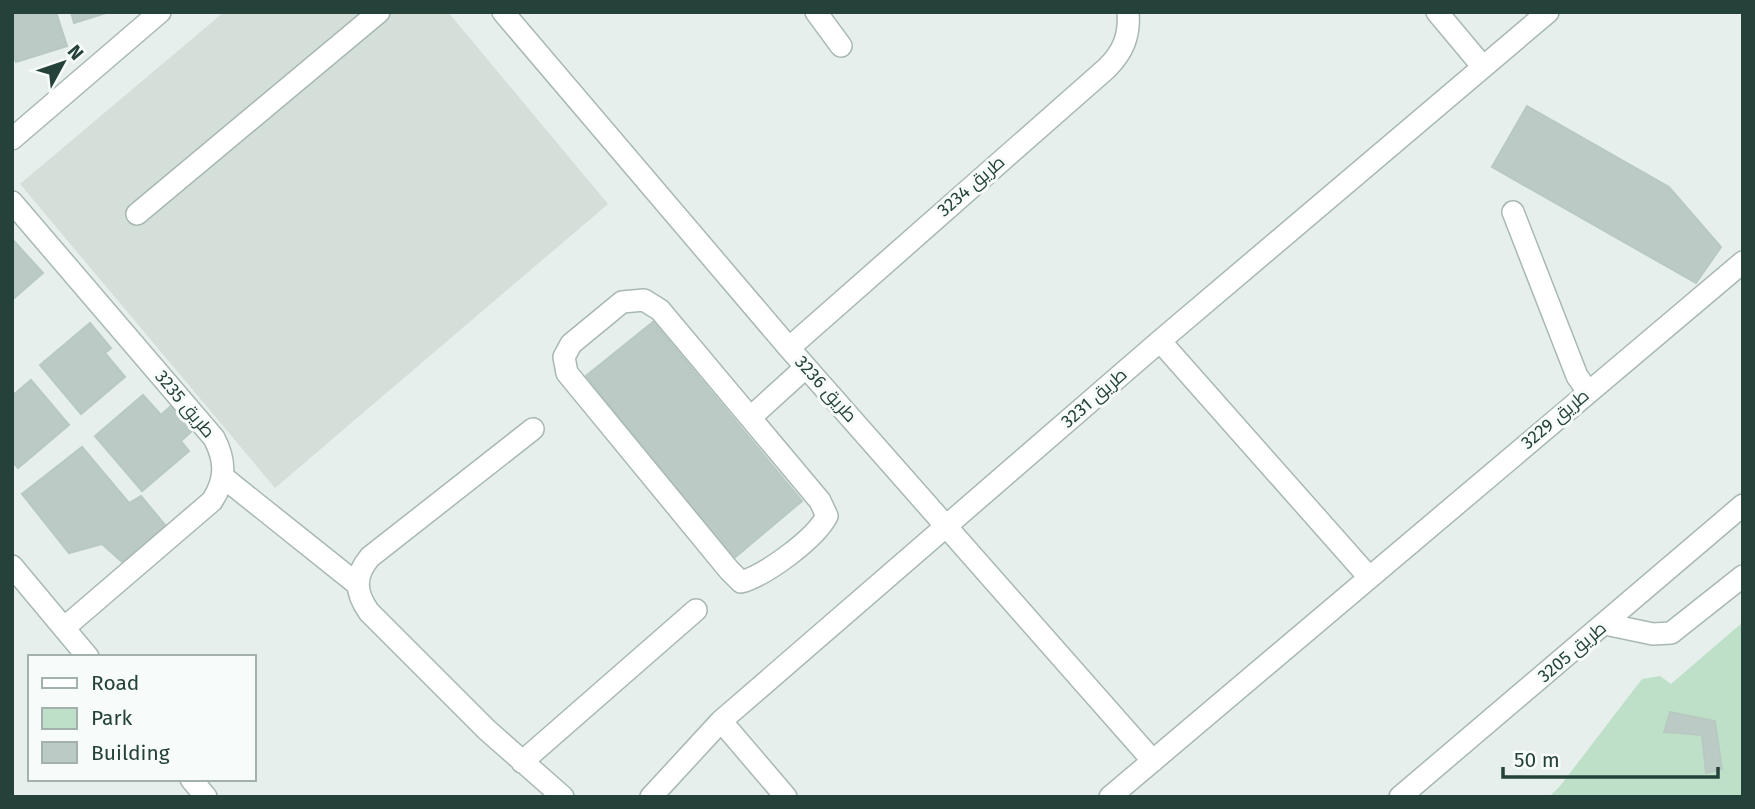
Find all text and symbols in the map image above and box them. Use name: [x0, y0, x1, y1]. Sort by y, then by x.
north arrow: [28, 28, 98, 98]
text: N: [63, 40, 89, 65]
street label: طريق 3234: [933, 151, 1010, 222]
street label: طريق 3236: [790, 351, 862, 428]
street label: طريق 3231: [1057, 364, 1132, 433]
street label: طريق 3235: [150, 366, 220, 443]
street label: طريق 3229: [1517, 384, 1594, 454]
street label: طريق 3205: [1533, 617, 1611, 688]
legend: [28, 655, 256, 781]
text: Road: [91, 670, 139, 696]
text: Park: [91, 705, 133, 731]
scale bar: [1503, 736, 1718, 780]
text: Building: [91, 740, 170, 766]
text: 50 m: [1514, 747, 1560, 773]

